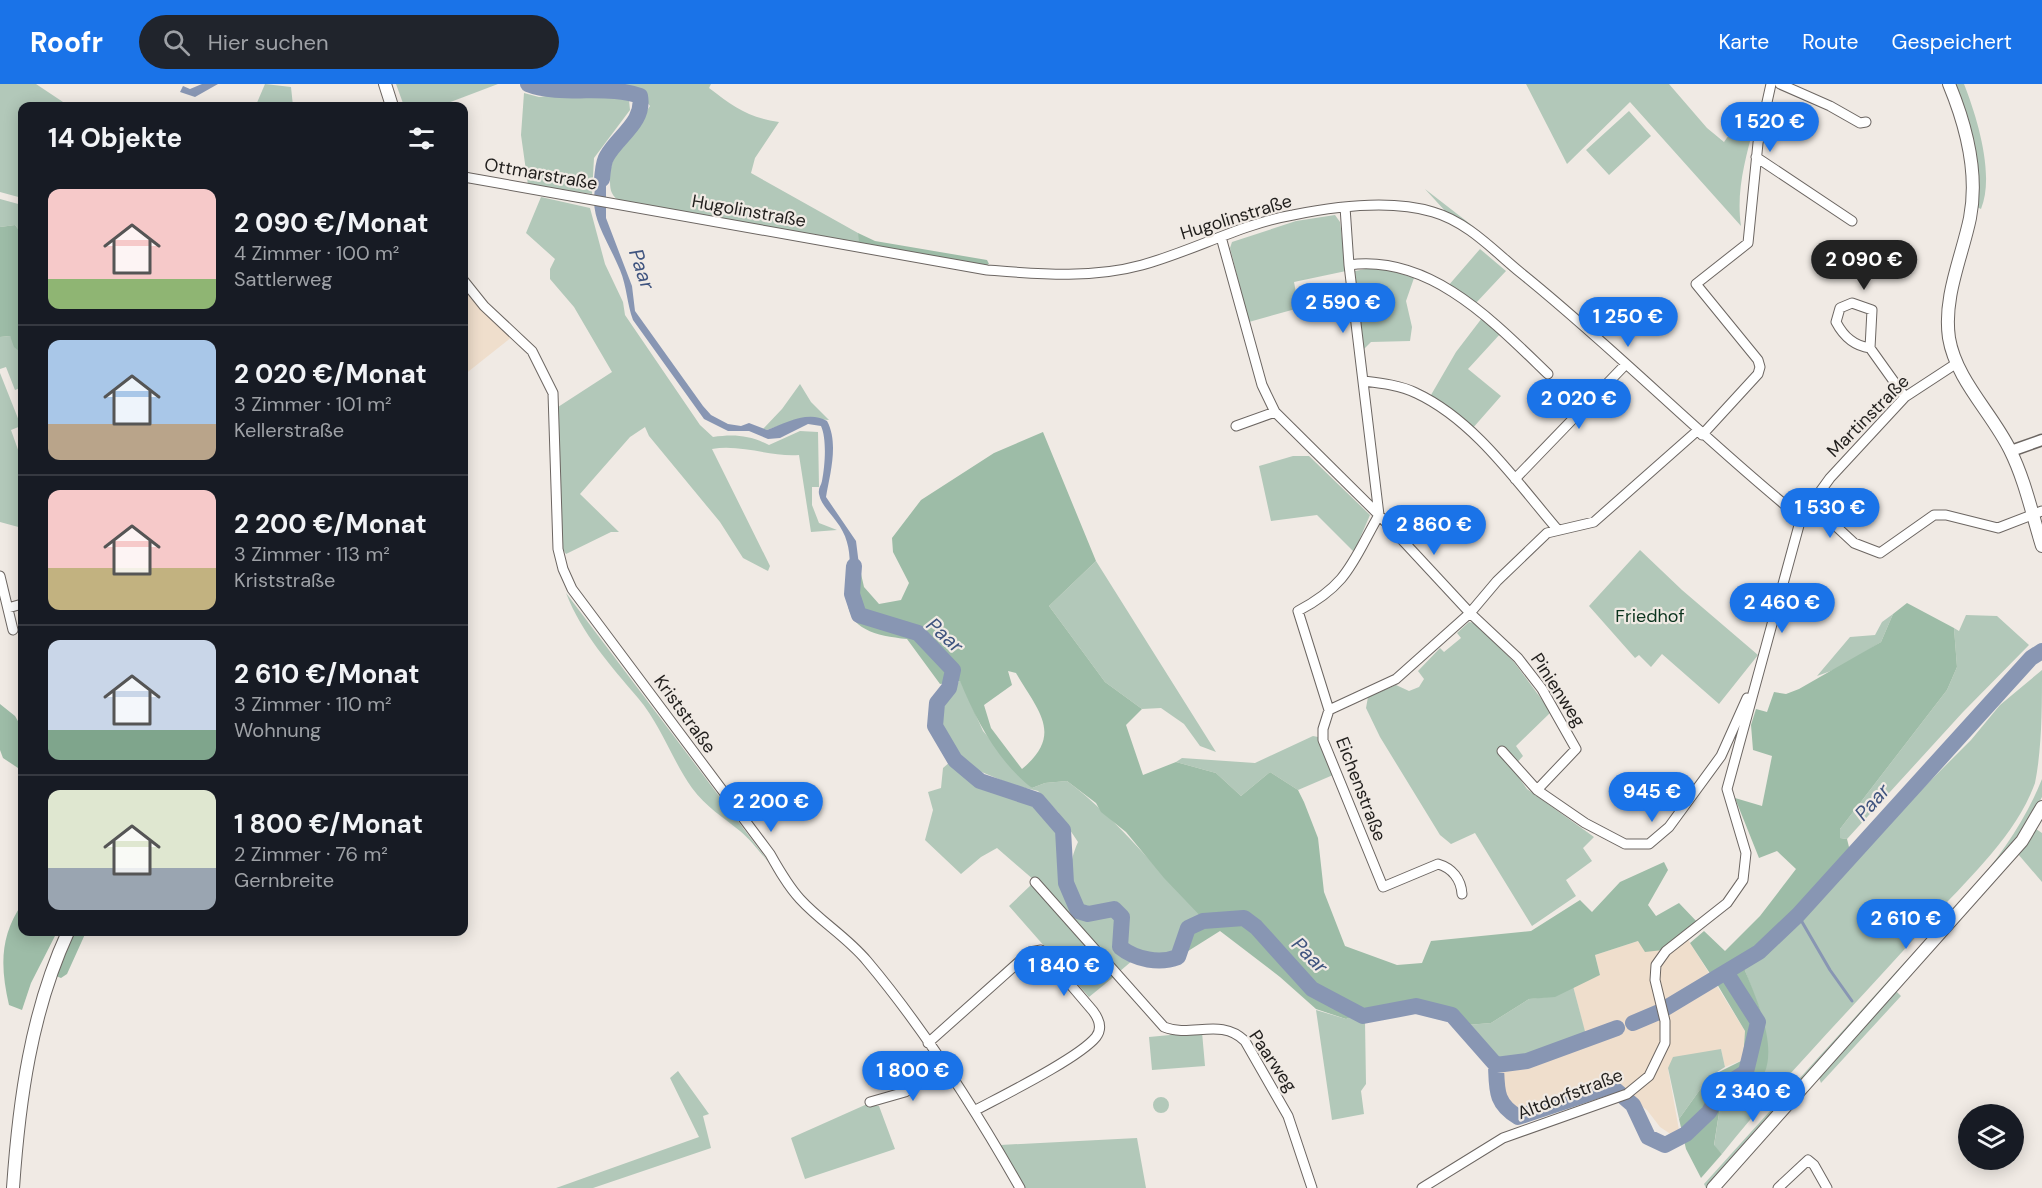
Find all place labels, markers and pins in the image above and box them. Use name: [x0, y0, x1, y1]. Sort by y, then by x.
pin: 1 520 €: [1715, 102, 1825, 153]
pin: 2 090 €: [1809, 240, 1919, 291]
pin: 2 590 €: [1288, 283, 1398, 334]
pin: 1 250 €: [1573, 297, 1683, 348]
pin: 2 020 €: [1524, 379, 1634, 430]
pin: 1 530 €: [1775, 488, 1885, 539]
pin: 2 860 €: [1379, 505, 1489, 556]
pin: 2 460 €: [1727, 583, 1837, 634]
pin: 945 €: [1610, 772, 1694, 823]
pin: 2 200 €: [716, 782, 826, 833]
pin: 2 610 €: [1851, 899, 1961, 950]
pin: 1 840 €: [1009, 946, 1119, 997]
pin: 1 800 €: [858, 1051, 968, 1102]
pin: 2 340 €: [1698, 1072, 1808, 1123]

